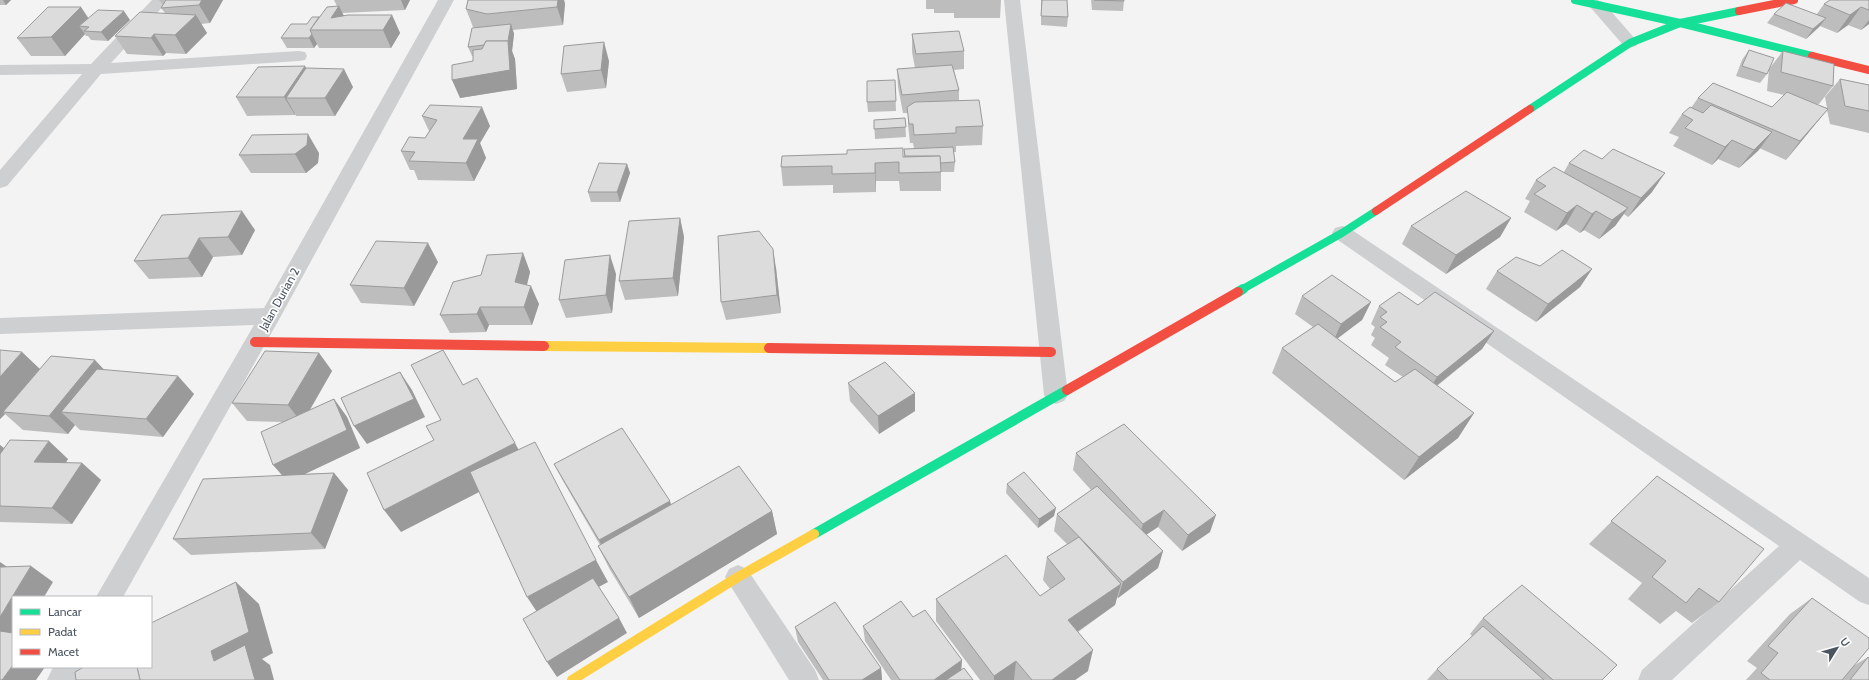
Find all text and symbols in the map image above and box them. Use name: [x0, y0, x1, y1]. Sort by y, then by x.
street label: Jalan Durian 2: [255, 265, 302, 334]
legend: [12, 596, 152, 668]
text: Lancar: [48, 604, 82, 619]
text: Padat: [48, 624, 77, 639]
north arrow: [1817, 628, 1857, 668]
text: U: [1837, 635, 1853, 649]
text: Macet: [48, 644, 79, 659]

